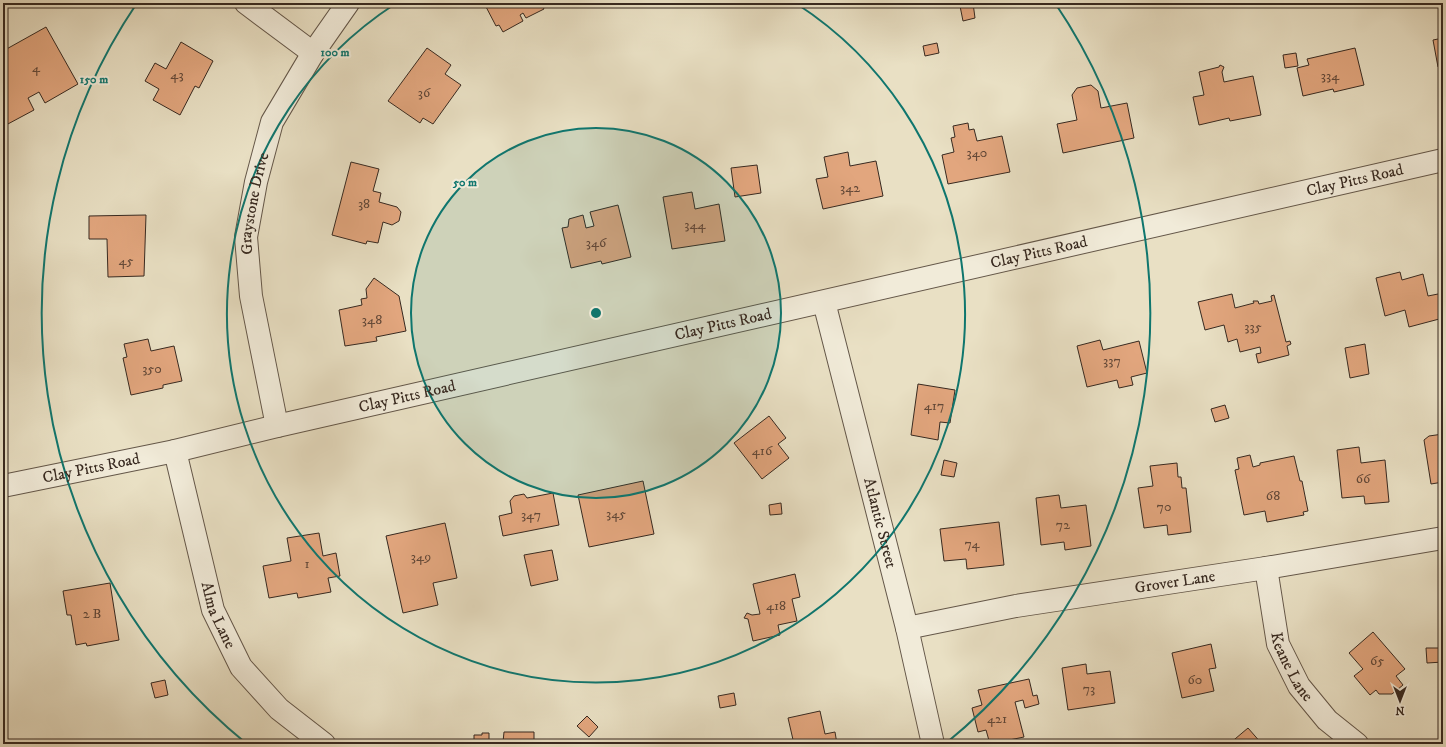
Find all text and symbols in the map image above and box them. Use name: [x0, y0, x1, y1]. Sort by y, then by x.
text: 100 m: [321, 45, 349, 60]
house number: 4: [32, 59, 41, 77]
house number: 43: [170, 66, 184, 84]
house number: 334: [1321, 67, 1340, 85]
text: 150 m: [80, 72, 108, 87]
house number: 36: [418, 84, 431, 102]
house number: 340: [967, 144, 987, 162]
street label: Graystone Drive: [236, 150, 274, 255]
street label: Clay Pitts Road: [1304, 159, 1405, 201]
text: 50 m: [452, 175, 477, 190]
house number: 342: [840, 179, 860, 197]
house number: 38: [358, 195, 370, 213]
house number: 344: [684, 216, 707, 234]
street label: Clay Pitts Road: [989, 231, 1089, 273]
house number: 346: [586, 234, 607, 252]
house number: 45: [119, 252, 134, 270]
street label: Clay Pitts Road: [673, 304, 773, 345]
centre of rings: [589, 306, 603, 320]
house number: 348: [362, 311, 382, 329]
house number: 335: [1244, 318, 1262, 336]
house number: 337: [1103, 352, 1121, 370]
house number: 350: [142, 360, 162, 378]
street label: Clay Pitts Road: [357, 376, 457, 417]
house number: 417: [924, 397, 944, 415]
house number: 416: [752, 442, 773, 460]
street label: Clay Pitts Road: [41, 448, 142, 488]
house number: 66: [1356, 470, 1371, 488]
street label: Atlantic Street: [859, 476, 901, 570]
house number: 68: [1266, 487, 1280, 505]
house number: 70: [1157, 498, 1171, 516]
house number: 345: [606, 505, 626, 523]
house number: 347: [521, 506, 541, 524]
house number: 72: [1056, 516, 1070, 534]
house number: 74: [964, 535, 981, 553]
house number: 349: [411, 548, 431, 566]
house number: 1: [304, 555, 310, 573]
street label: Grover Lane: [1133, 566, 1217, 598]
street label: Alma Lane: [197, 580, 241, 652]
house number: 418: [766, 597, 786, 615]
house number: 2 B: [83, 605, 102, 623]
street label: Keane Lane: [1266, 631, 1318, 706]
house number: 65: [1370, 652, 1384, 670]
house number: 60: [1188, 671, 1202, 689]
house number: 73: [1083, 680, 1095, 698]
north arrow: [1380, 681, 1420, 721]
text: N: [1395, 703, 1405, 717]
house number: 421: [987, 710, 1007, 728]

